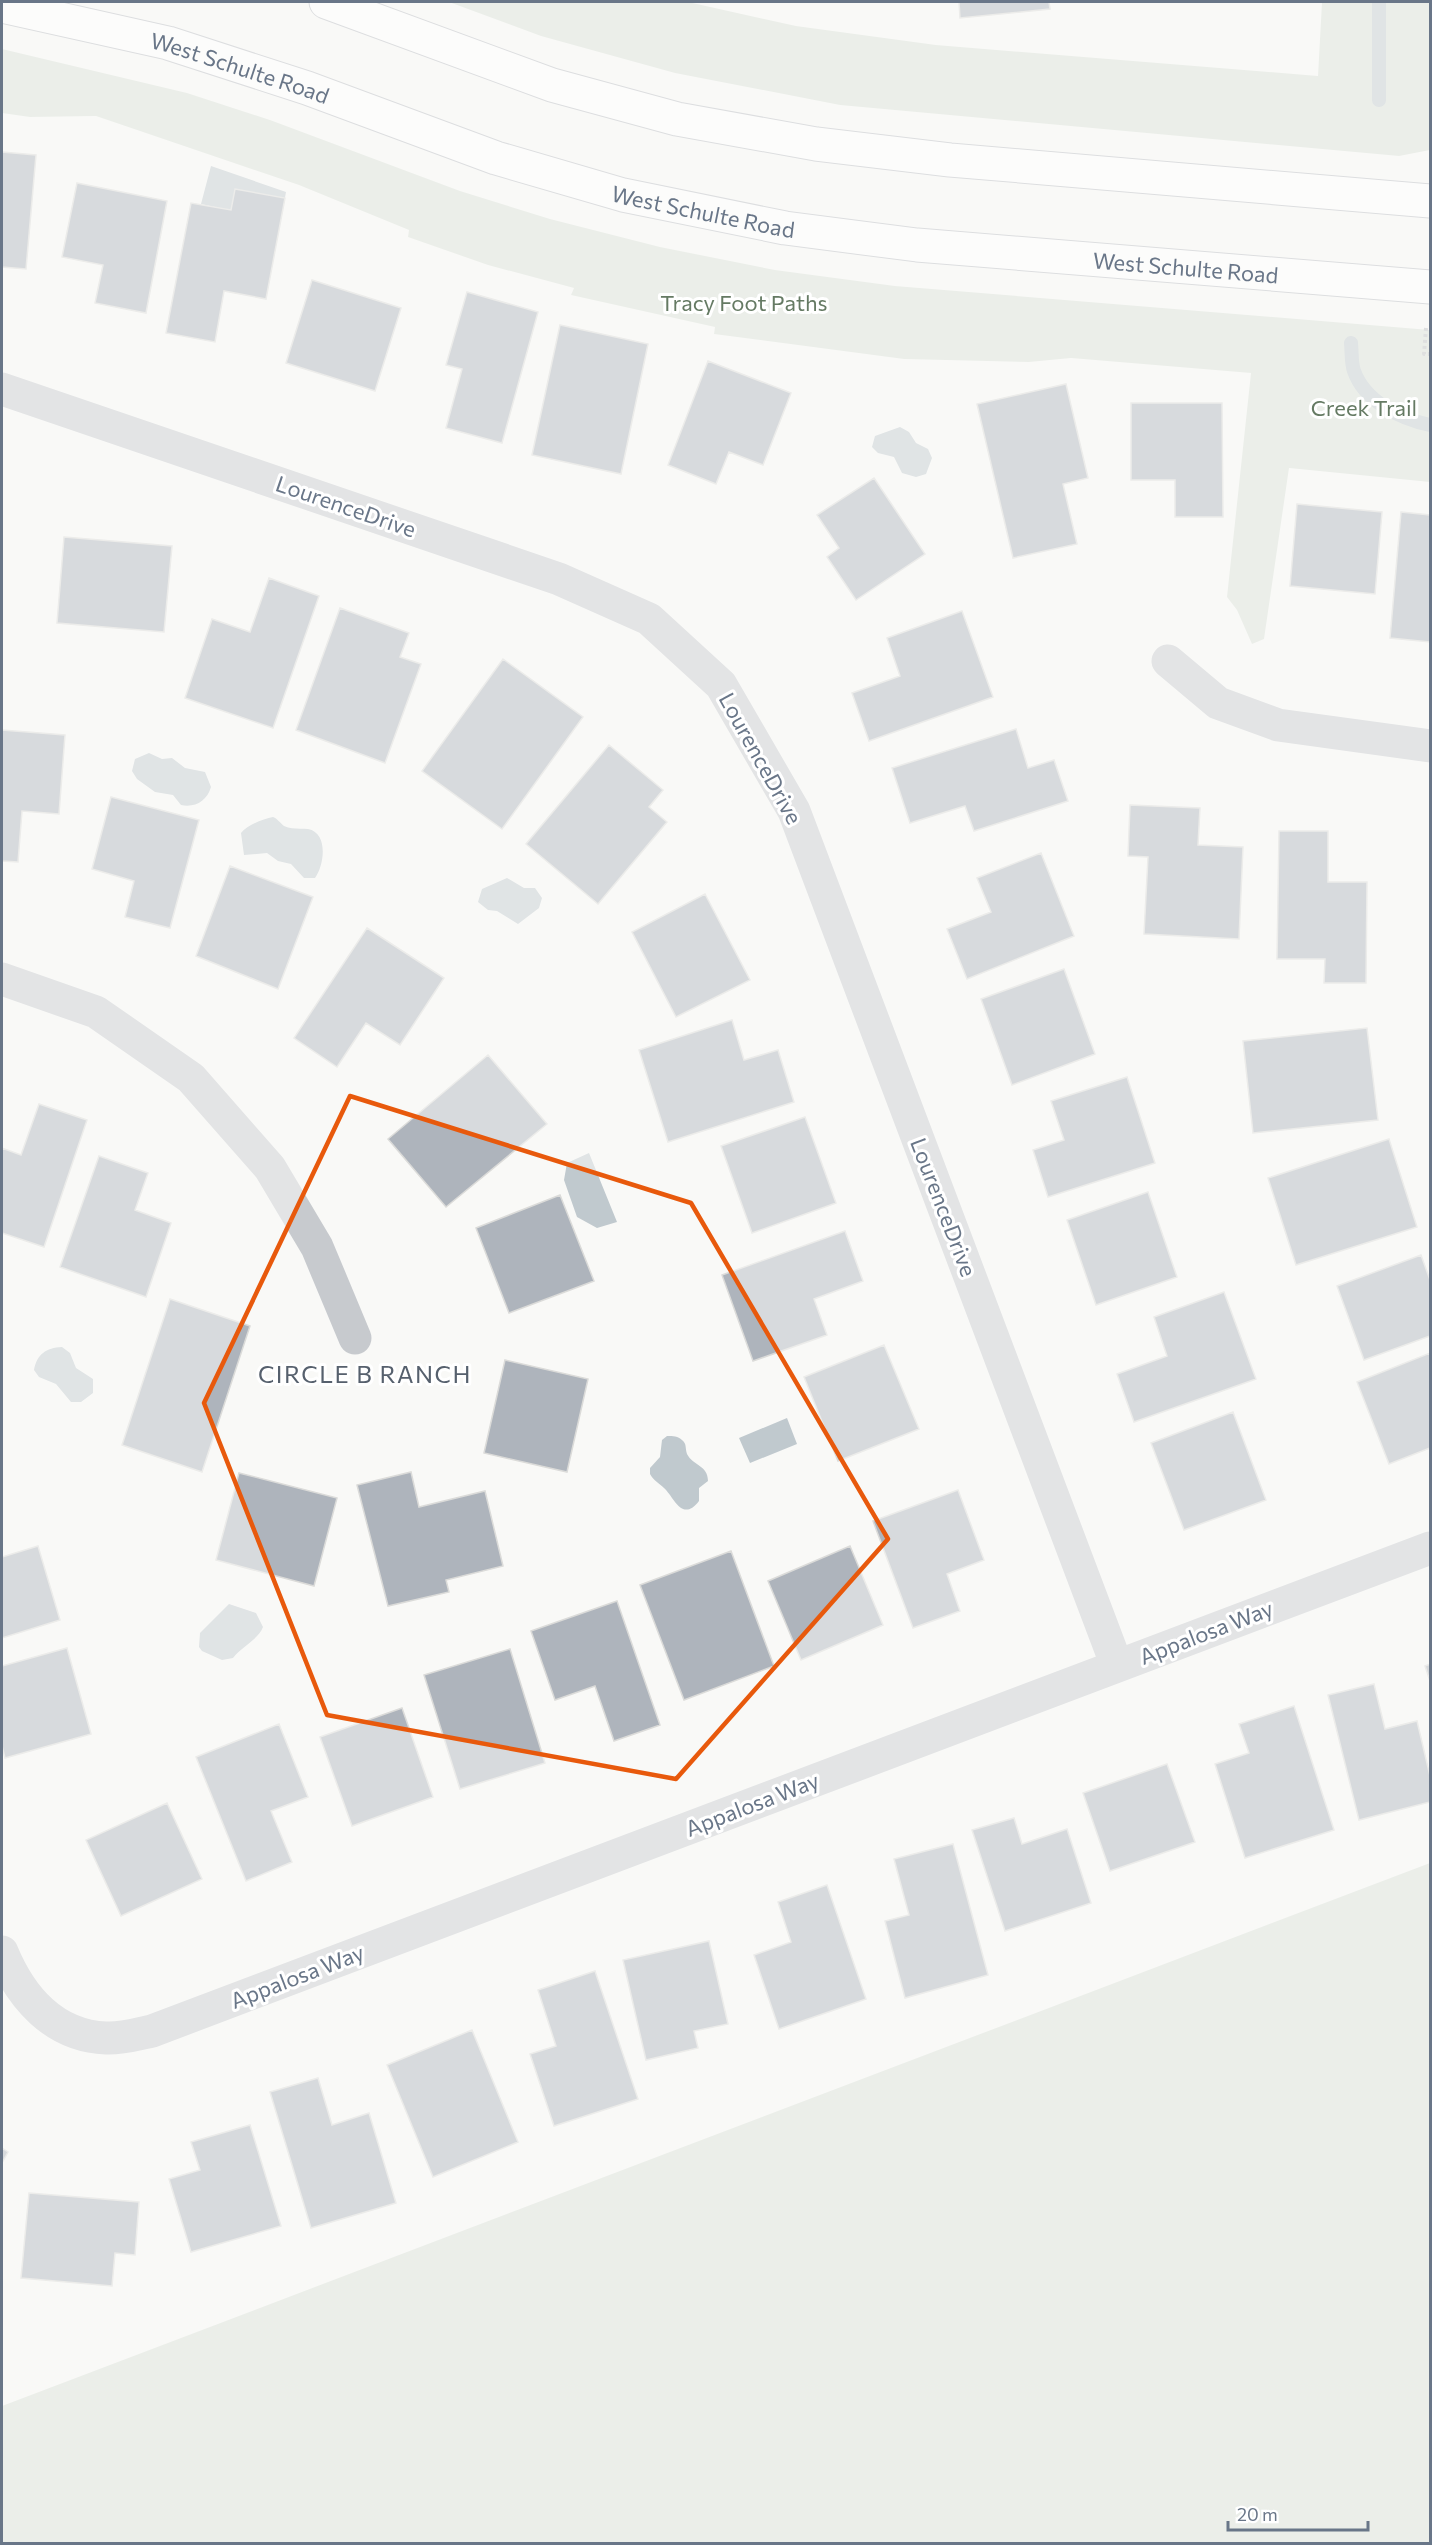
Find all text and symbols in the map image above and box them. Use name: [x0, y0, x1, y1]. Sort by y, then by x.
street label: West Schulte Road: [148, 26, 333, 109]
street label: West Schulte Road: [609, 179, 796, 243]
street label: West Schulte Road: [1092, 246, 1280, 288]
park label: Tracy Foot Paths: [660, 289, 828, 316]
park label: Creek Trail: [1311, 394, 1417, 421]
street label: LourenceDrive: [272, 469, 420, 543]
street label: LourenceDrive: [714, 687, 808, 829]
street label: LourenceDrive: [905, 1134, 983, 1280]
district label: CIRCLE B RANCH: [258, 1359, 472, 1388]
street label: Appalosa Way: [1135, 1594, 1277, 1670]
street label: Appalosa Way: [681, 1766, 823, 1842]
street label: Appalosa Way: [226, 1938, 368, 2014]
scale bar: [1228, 2494, 1368, 2532]
text: 20 m: [1237, 2503, 1278, 2525]

